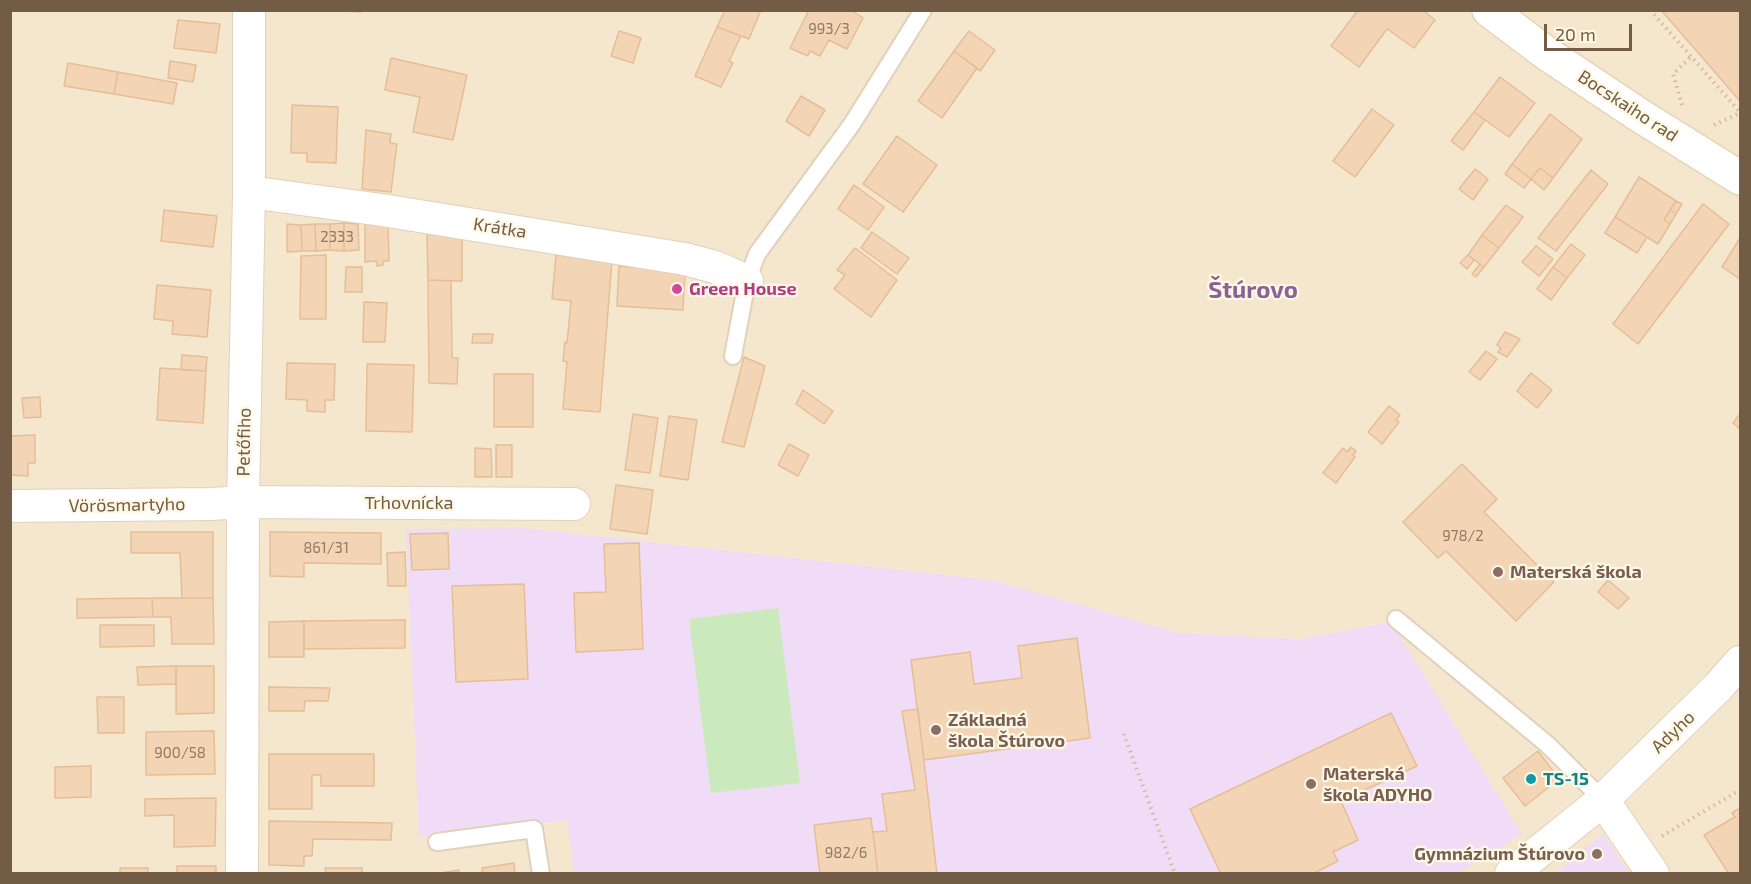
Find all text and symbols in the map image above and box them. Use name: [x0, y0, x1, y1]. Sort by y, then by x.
scale bar: [1547, 12, 1636, 50]
house number: 993/3: [808, 20, 850, 38]
text: 20 m: [1555, 23, 1596, 45]
street label: Bocskaiho rad: [1574, 66, 1682, 146]
street label: Krátka: [472, 213, 528, 243]
house number: 2333: [320, 228, 354, 246]
district label: Štúrovo: [1208, 276, 1298, 304]
place label: Green House: [689, 278, 797, 300]
marker: Green House: [670, 282, 684, 296]
street label: Petőfiho: [233, 407, 255, 477]
street label: Trhovnícka: [365, 492, 453, 514]
street label: Vörösmartyho: [68, 493, 186, 517]
house number: 978/2: [1442, 527, 1484, 545]
house number: 861/31: [303, 539, 349, 557]
place label: Materská škola: [1510, 561, 1642, 583]
marker: Materská škola: [1491, 565, 1505, 579]
street label: Adyho: [1647, 706, 1699, 758]
place label: Základná škola Štúrovo: [948, 709, 1065, 752]
marker: Základná škola Štúrovo: [929, 723, 943, 737]
house number: 900/58: [154, 744, 206, 762]
place label: Materská škola ADYHO: [1323, 763, 1432, 806]
place label: TS-15: [1543, 768, 1589, 790]
marker: TS-15: [1524, 772, 1538, 786]
marker: Materská škola ADYHO: [1304, 777, 1318, 791]
place label: Gymnázium Štúrovo: [1414, 843, 1585, 865]
house number: 982/6: [825, 844, 867, 862]
marker: Gymnázium Štúrovo: [1590, 847, 1604, 861]

